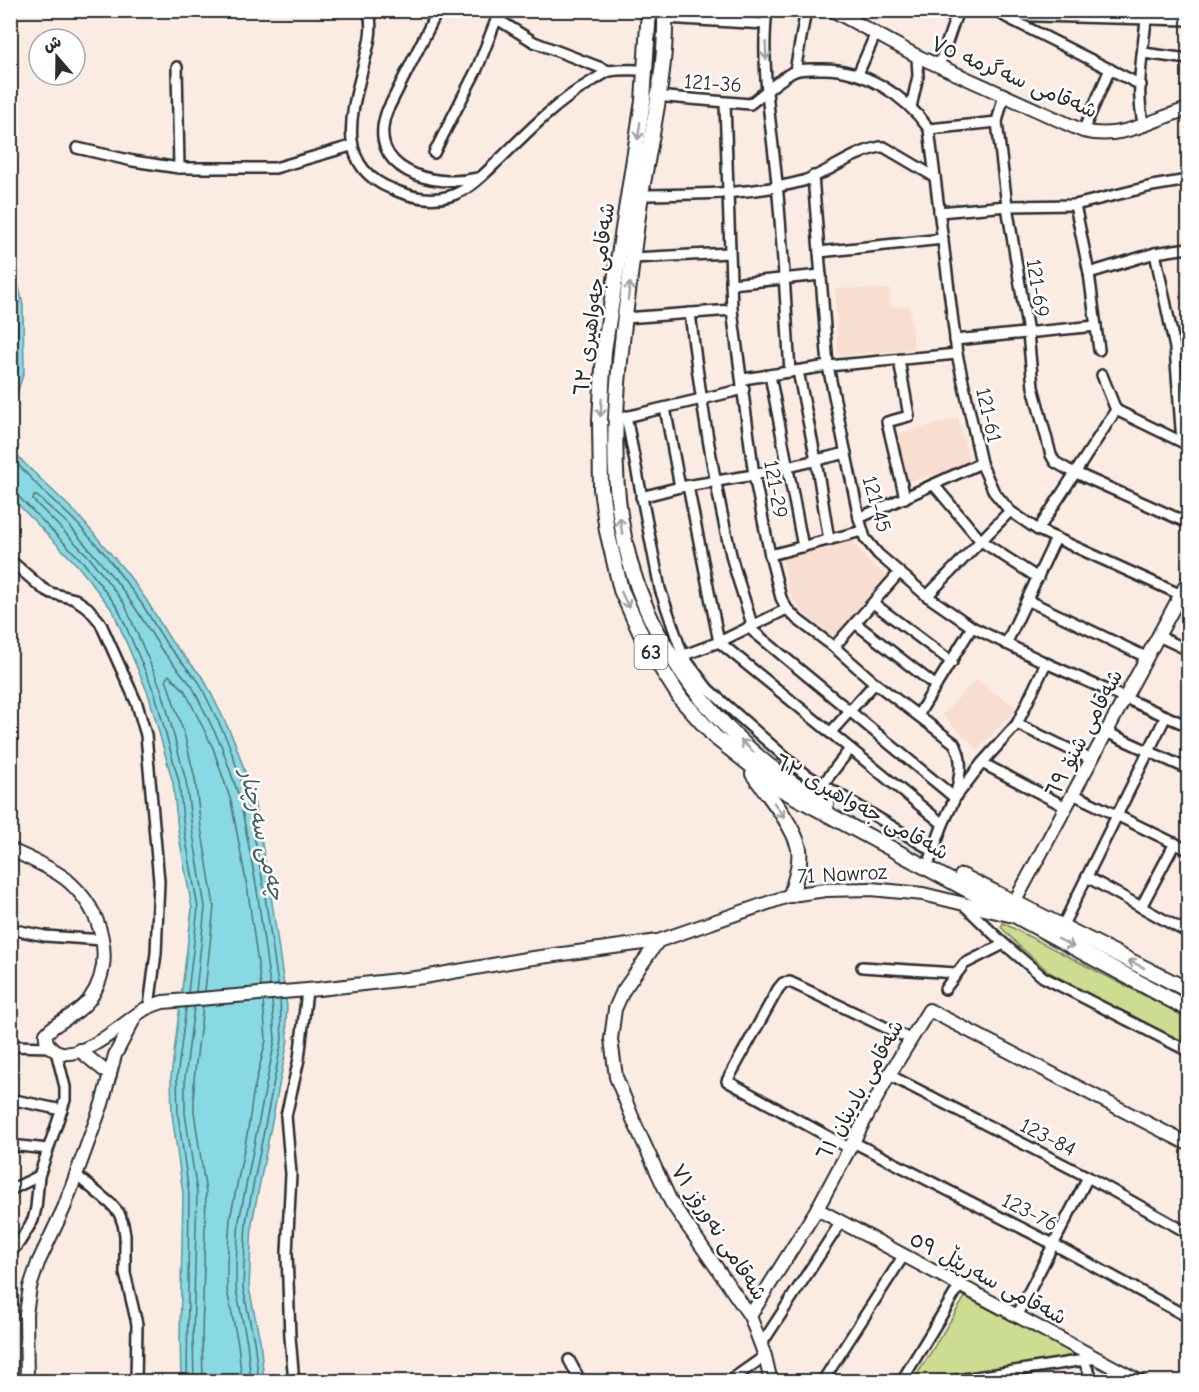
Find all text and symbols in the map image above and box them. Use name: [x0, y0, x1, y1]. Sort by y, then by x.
north arrow: [27, 27, 87, 87]
street label: شەقامی سەگرمە ٧٥: [926, 31, 1101, 125]
text: ش: [41, 32, 64, 55]
one-way arrow: [760, 41, 772, 61]
street label: 121-36: [683, 69, 743, 97]
one-way arrow: [633, 121, 644, 141]
street label: شەقامی جەواهیری ٦٣: [569, 201, 621, 397]
street label: 121-69: [1022, 257, 1054, 319]
one-way arrow: [623, 281, 634, 301]
street label: 121-61: [971, 385, 1007, 445]
one-way arrow: [595, 397, 606, 417]
street label: 121-29: [759, 458, 793, 520]
street label: 121-45: [858, 473, 896, 535]
one-way arrow: [616, 517, 627, 537]
one-way arrow: [620, 590, 632, 608]
road number: 63: [634, 635, 668, 669]
street label: شەقامی شنۆ ٦٩: [1040, 665, 1129, 802]
one-way arrow: [740, 739, 755, 753]
street label: شەقامی جەواهیری ٦٣: [770, 749, 953, 866]
water label: چەمی سەرچنار: [233, 764, 290, 904]
one-way arrow: [773, 801, 785, 818]
street label: 71 Nawroz: [796, 860, 888, 888]
one-way arrow: [1057, 937, 1074, 949]
one-way arrow: [1127, 957, 1145, 969]
street label: شەقامی بادینان ٦١: [811, 1016, 910, 1165]
street label: 123-84: [1016, 1113, 1080, 1161]
street label: شەقامی نەورۆز ٧١: [664, 1159, 772, 1306]
street label: 123-76: [998, 1188, 1062, 1236]
street label: شەقامی سەرپێڵ ٥٩: [905, 1224, 1072, 1331]

